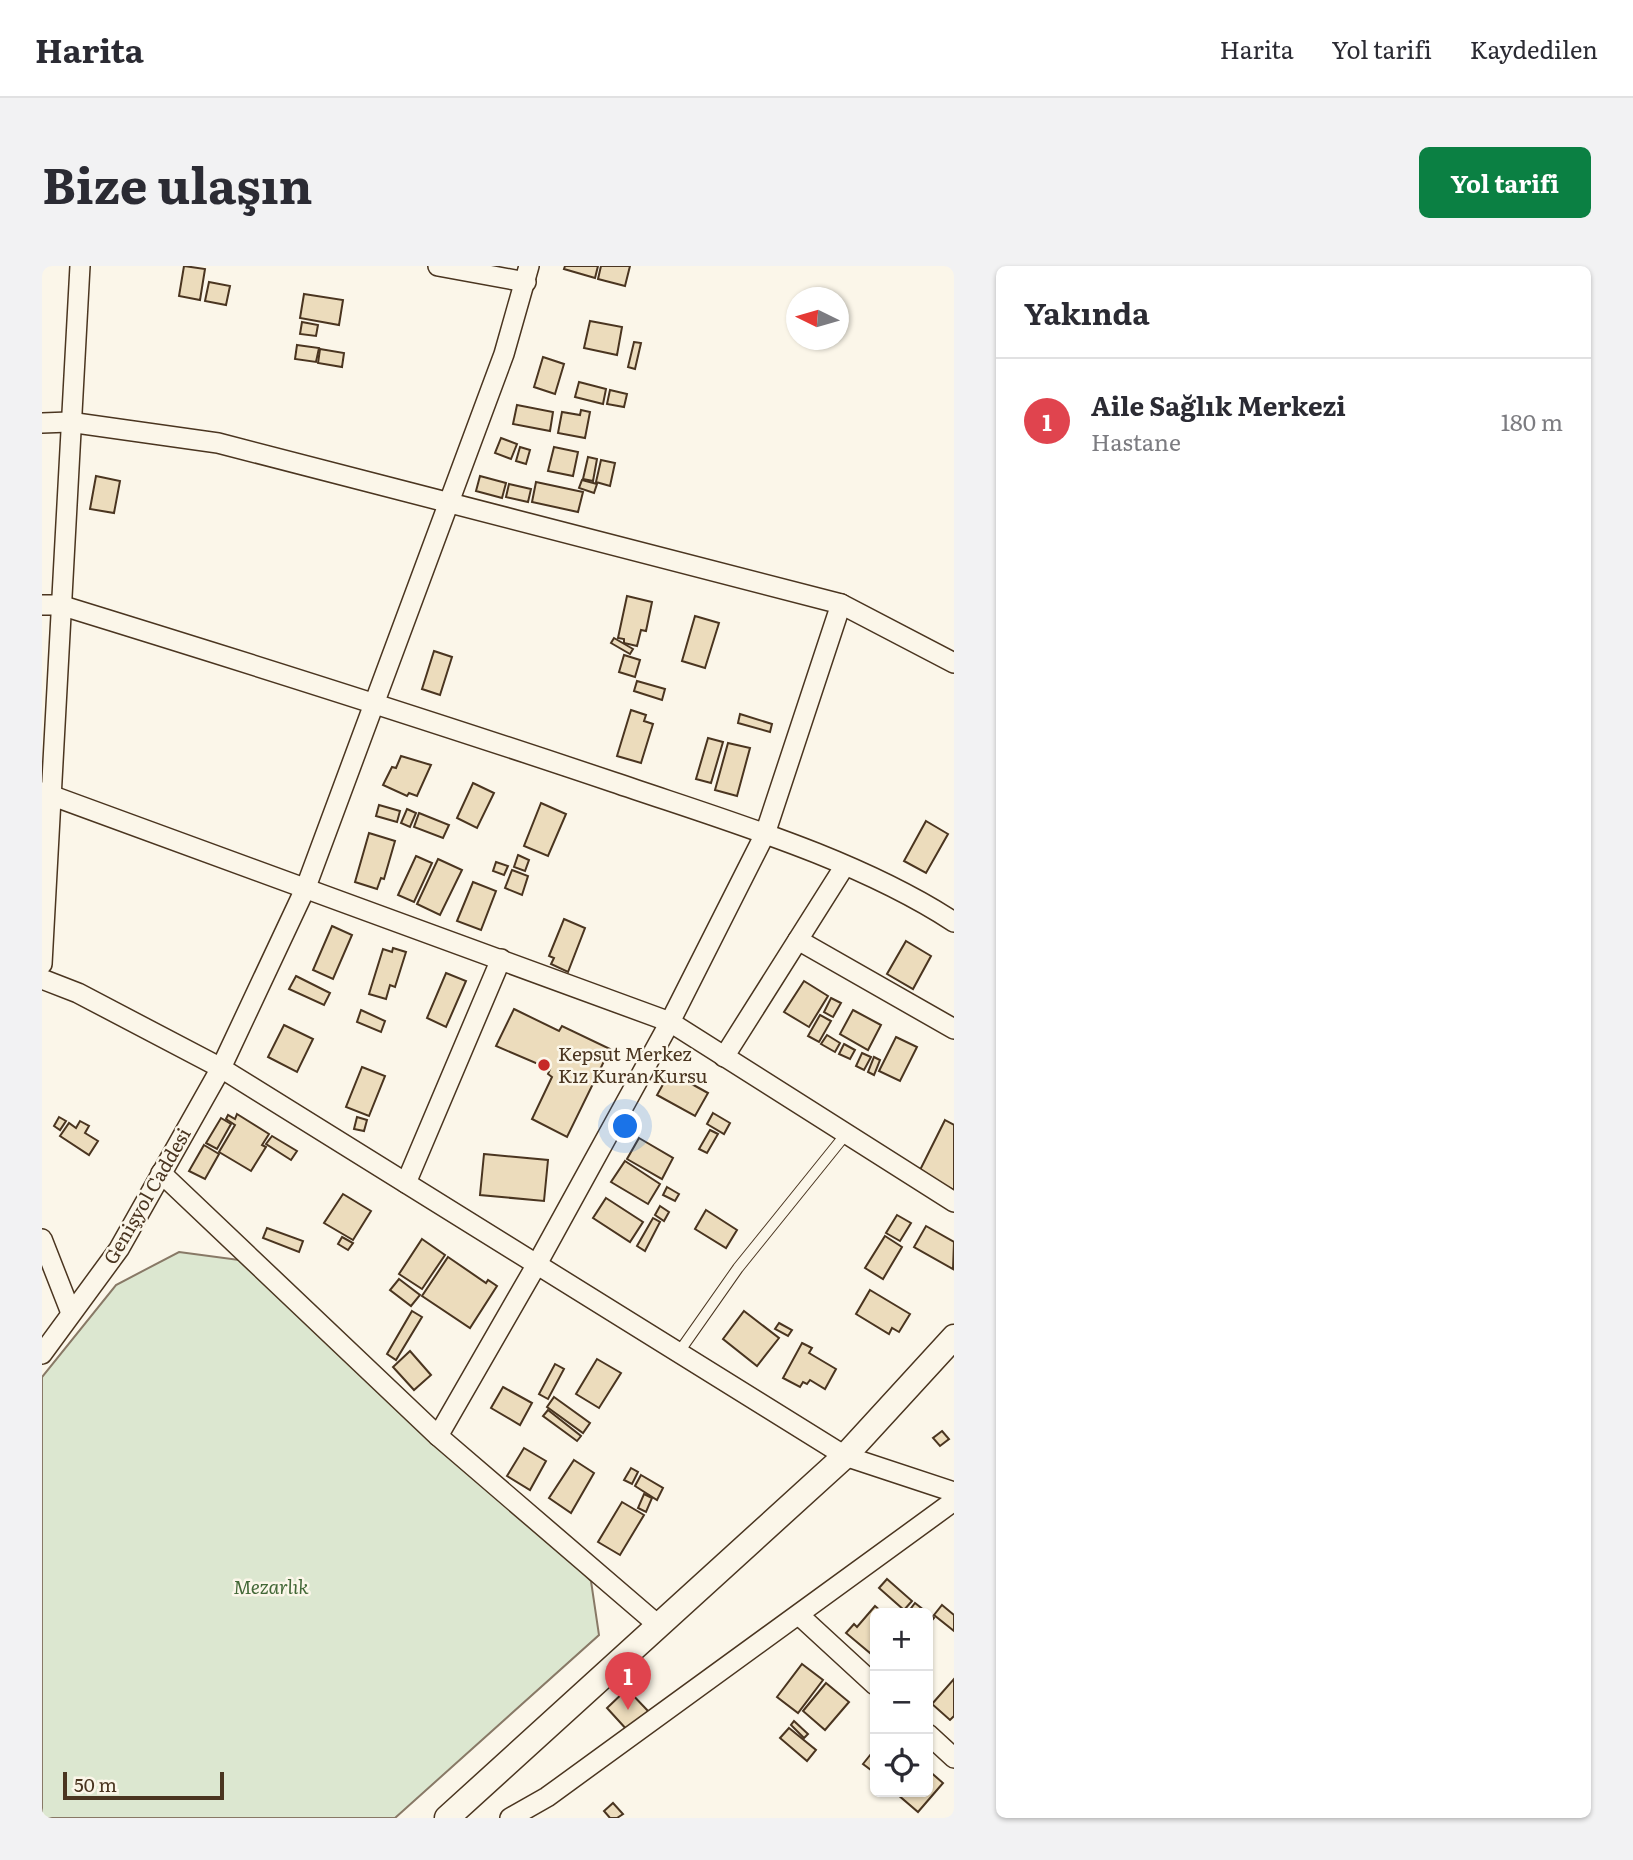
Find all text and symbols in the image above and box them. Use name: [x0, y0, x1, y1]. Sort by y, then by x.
text: Harita: [35, 24, 144, 73]
text: Harita: [1220, 31, 1294, 66]
text: Yol tarifi: [1332, 31, 1432, 66]
text: Kaydedilen: [1470, 31, 1598, 66]
text: Bize ulaşın: [42, 146, 313, 219]
button: Yol tarifi: [1419, 147, 1591, 218]
north arrow: [786, 287, 849, 350]
text: Yakında: [1024, 290, 1150, 334]
text: Aile Sağlık Merkezi: [1091, 385, 1346, 424]
text: 1: [1042, 404, 1052, 438]
text: 180 m: [1501, 404, 1563, 438]
text: Hastane: [1091, 424, 1181, 458]
place label: Kepsut Merkez Kız Kuran Kursu: [558, 1039, 708, 1089]
marker: Kepsut Merkez Kız Kuran Kursu: [536, 1057, 552, 1073]
your location: [608, 1109, 642, 1143]
street label: Genişyol Caddesi: [96, 1122, 197, 1269]
park label: Mezarlık: [233, 1572, 309, 1600]
map controls: [870, 1608, 933, 1797]
button: +: [870, 1608, 933, 1671]
pin: 1: [605, 1652, 651, 1710]
button: −: [870, 1671, 933, 1734]
button: locate: [870, 1734, 933, 1797]
scale bar: [63, 1769, 224, 1801]
text: 50 m: [74, 1770, 117, 1798]

